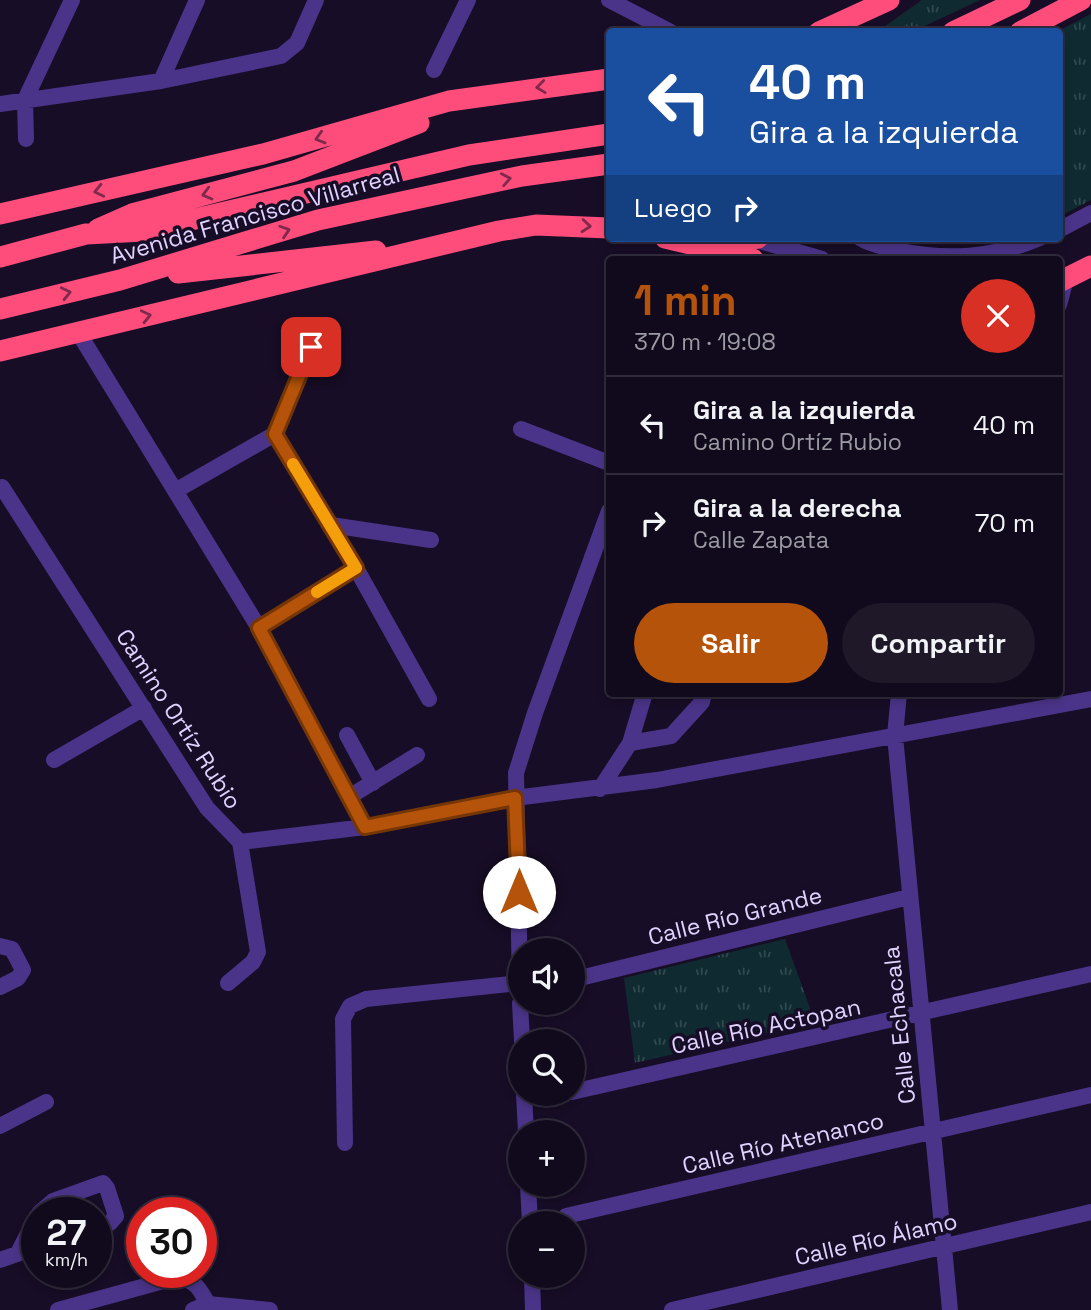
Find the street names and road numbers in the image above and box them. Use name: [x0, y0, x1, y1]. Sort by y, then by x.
street label: Avenida Francisco Villarreal: [107, 159, 403, 271]
street label: Camino Ortíz Rubio: [109, 623, 249, 815]
street label: Calle Río Grande: [645, 880, 825, 952]
street label: Calle Echacala: [876, 945, 922, 1105]
street label: Calle Río Actopan: [668, 991, 864, 1061]
street label: Calle Río Atenanco: [679, 1105, 887, 1181]
street label: Calle Río Álamo: [792, 1206, 960, 1272]

